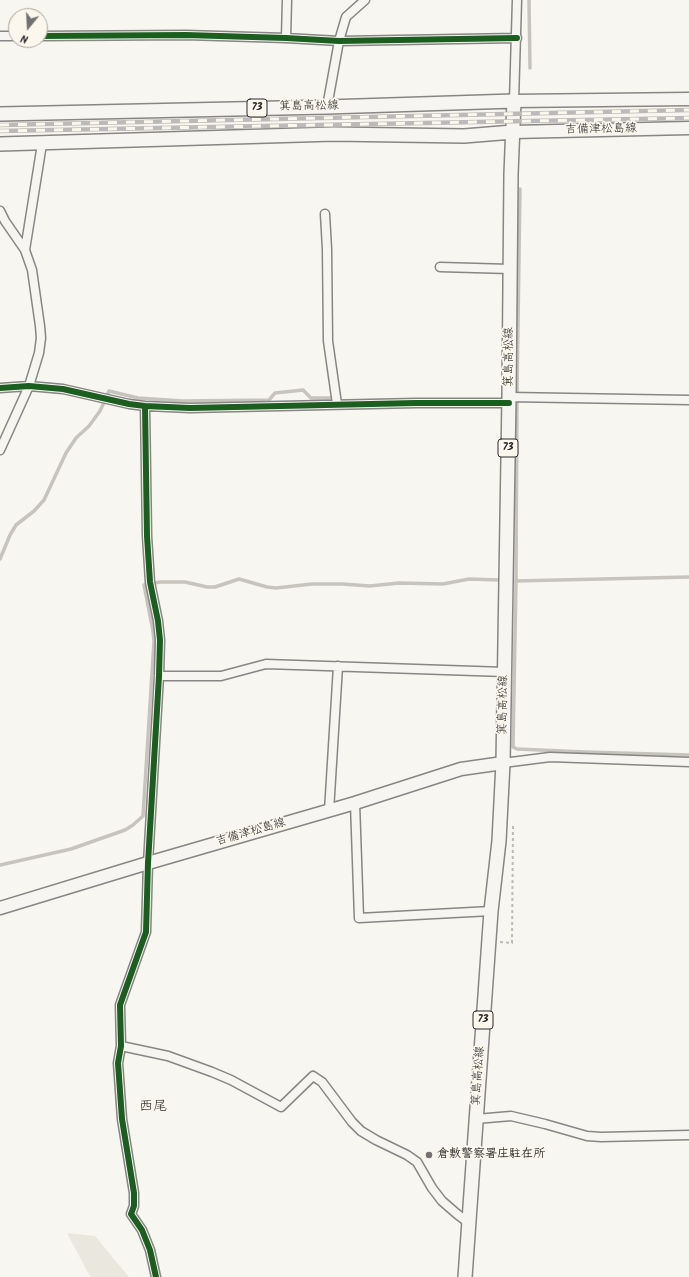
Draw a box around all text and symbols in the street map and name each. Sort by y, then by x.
north arrow [8,8,48,48]
text: N [19,29,31,48]
road number: 73 [247,99,267,117]
street label: 箕島高松線 [279,99,339,115]
street label: 吉備津松島線 [565,122,637,138]
street label: 箕島高松線 [503,327,517,387]
road number: 73 [498,439,518,457]
street label: 箕島高松線 [496,675,512,735]
street label: 吉備津松島線 [214,816,288,850]
road number: 73 [473,1011,493,1029]
street label: 箕島高松線 [470,1046,488,1106]
district label: 西尾 [139,1100,167,1116]
place label: 倉敷警察署庄駐在所 [437,1148,545,1162]
marker: 倉敷警察署庄駐在所 [424,1150,434,1160]

